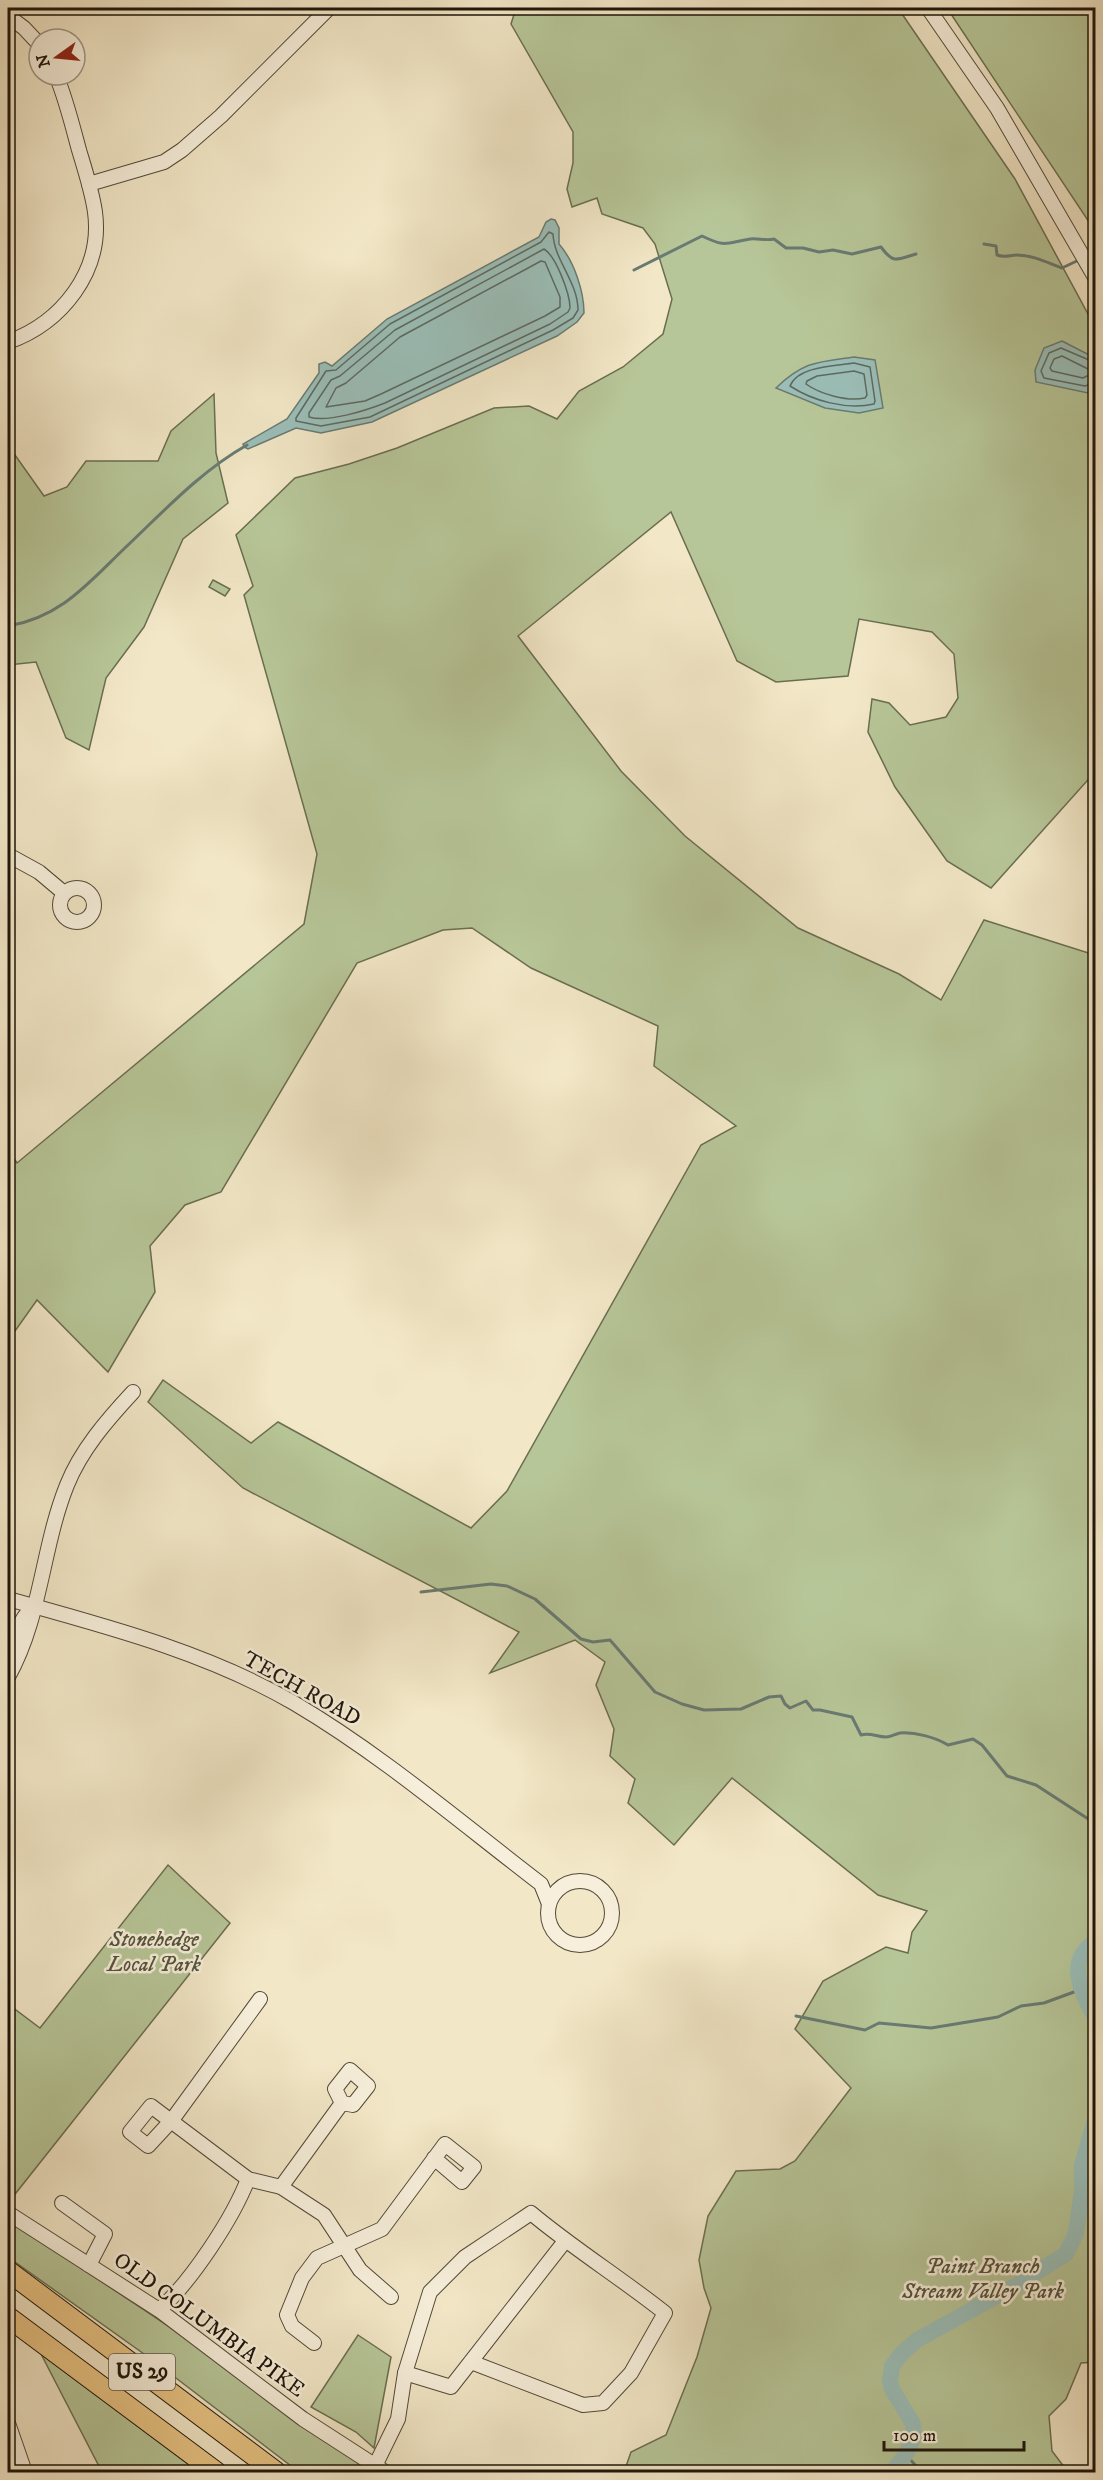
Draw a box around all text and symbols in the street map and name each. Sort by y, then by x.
north arrow [27,27,87,87]
text: N [32,52,55,70]
street label: TECH ROAD [238,1646,366,1732]
park label: Stonehedge Local Park [105,1926,202,1978]
street label: OLD COLUMBIA PIKE [108,2247,310,2403]
park label: Paint Branch Stream Valley Park [901,2253,1065,2305]
road number: US 29 [109,2354,175,2390]
scale bar [884,2414,1024,2452]
text: 100 m [893,2425,936,2447]

